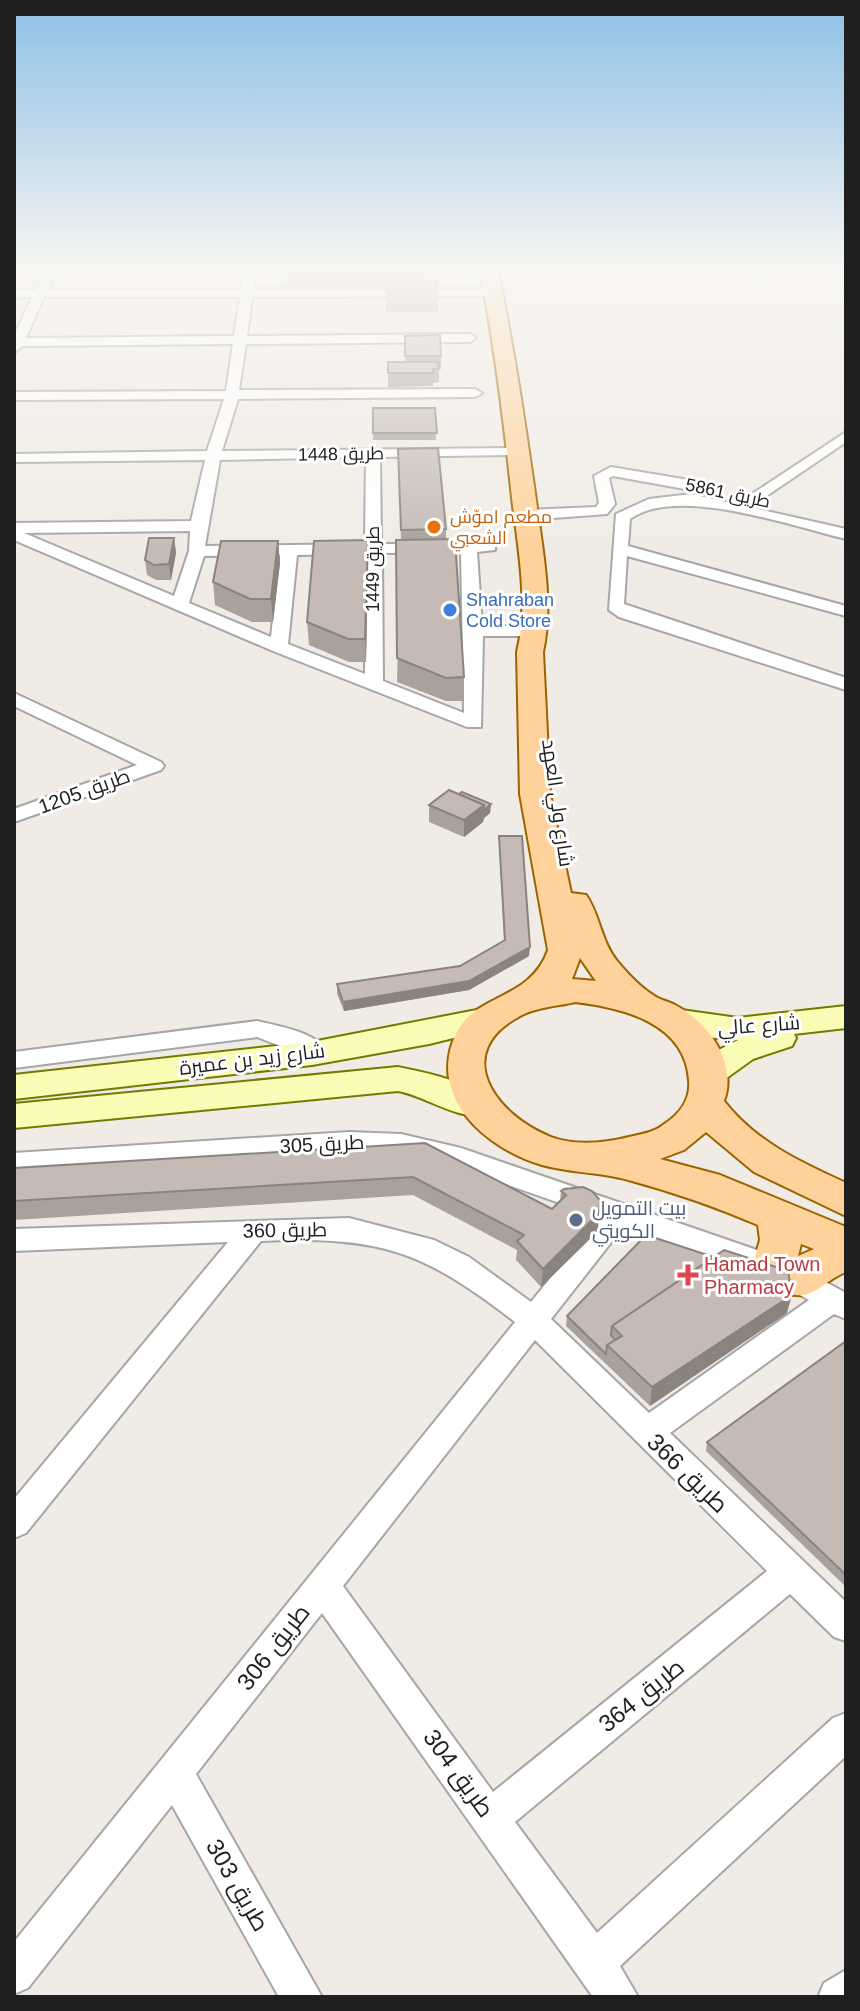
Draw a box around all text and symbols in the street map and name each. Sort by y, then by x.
street label: طريق 1448 [298,443,384,467]
street label: طريق 5861 [683,474,772,514]
place label: مطعم اموّش الشعبي [450,507,552,552]
marker: مطعم اموّش الشعبي [425,518,443,536]
street label: طريق 1449 [363,526,385,612]
place label: Shahraban Cold Store [466,590,554,631]
marker: Shahraban Cold Store [441,601,459,619]
street label: شارع ولي العهد [533,738,578,869]
street label: طريق 1205 [35,764,133,820]
street label: شارع عالي [717,1011,801,1044]
street label: شارع زيد بن عميرة [178,1039,326,1082]
street label: طريق 305 [279,1131,365,1159]
place label: بيت التمويل الكويتي [592,1197,686,1247]
marker: بيت التمويل الكويتي [567,1211,585,1229]
street label: طريق 360 [242,1218,328,1244]
place label: Hamad Town Pharmacy [704,1253,820,1298]
marker: Hamad Town Pharmacy [679,1266,697,1284]
street label: طريق 366 [641,1428,734,1519]
street label: طريق 306 [231,1599,316,1697]
street label: طريق 364 [593,1653,690,1739]
street label: طريق 304 [417,1724,500,1823]
street label: طريق 303 [199,1834,275,1937]

